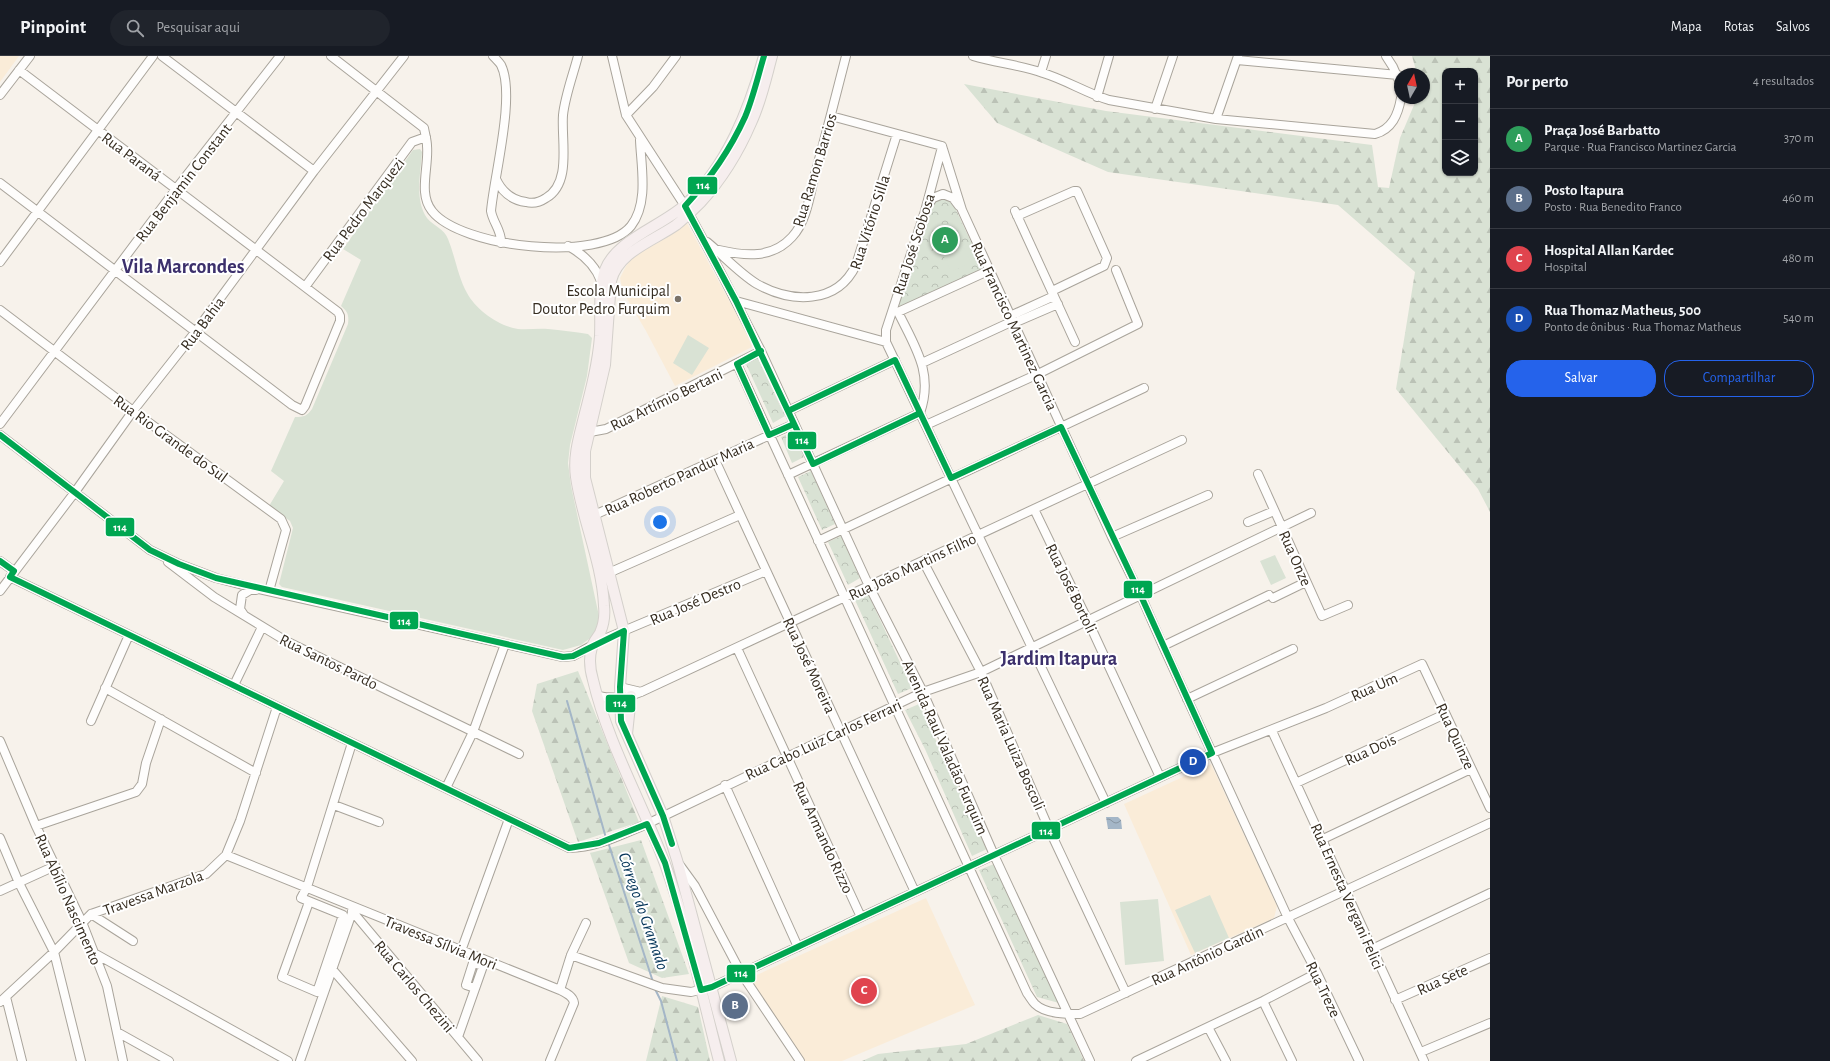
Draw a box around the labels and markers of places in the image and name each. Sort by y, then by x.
pin: A [932,225,958,255]
place label: Escola Municipal Doutor Pedro Furquim [532,283,670,317]
marker: Escola Municipal Doutor Pedro Furquim [673,294,683,304]
pin: D [1180,747,1206,777]
pin: C [851,976,877,1006]
pin: B [722,991,748,1021]

